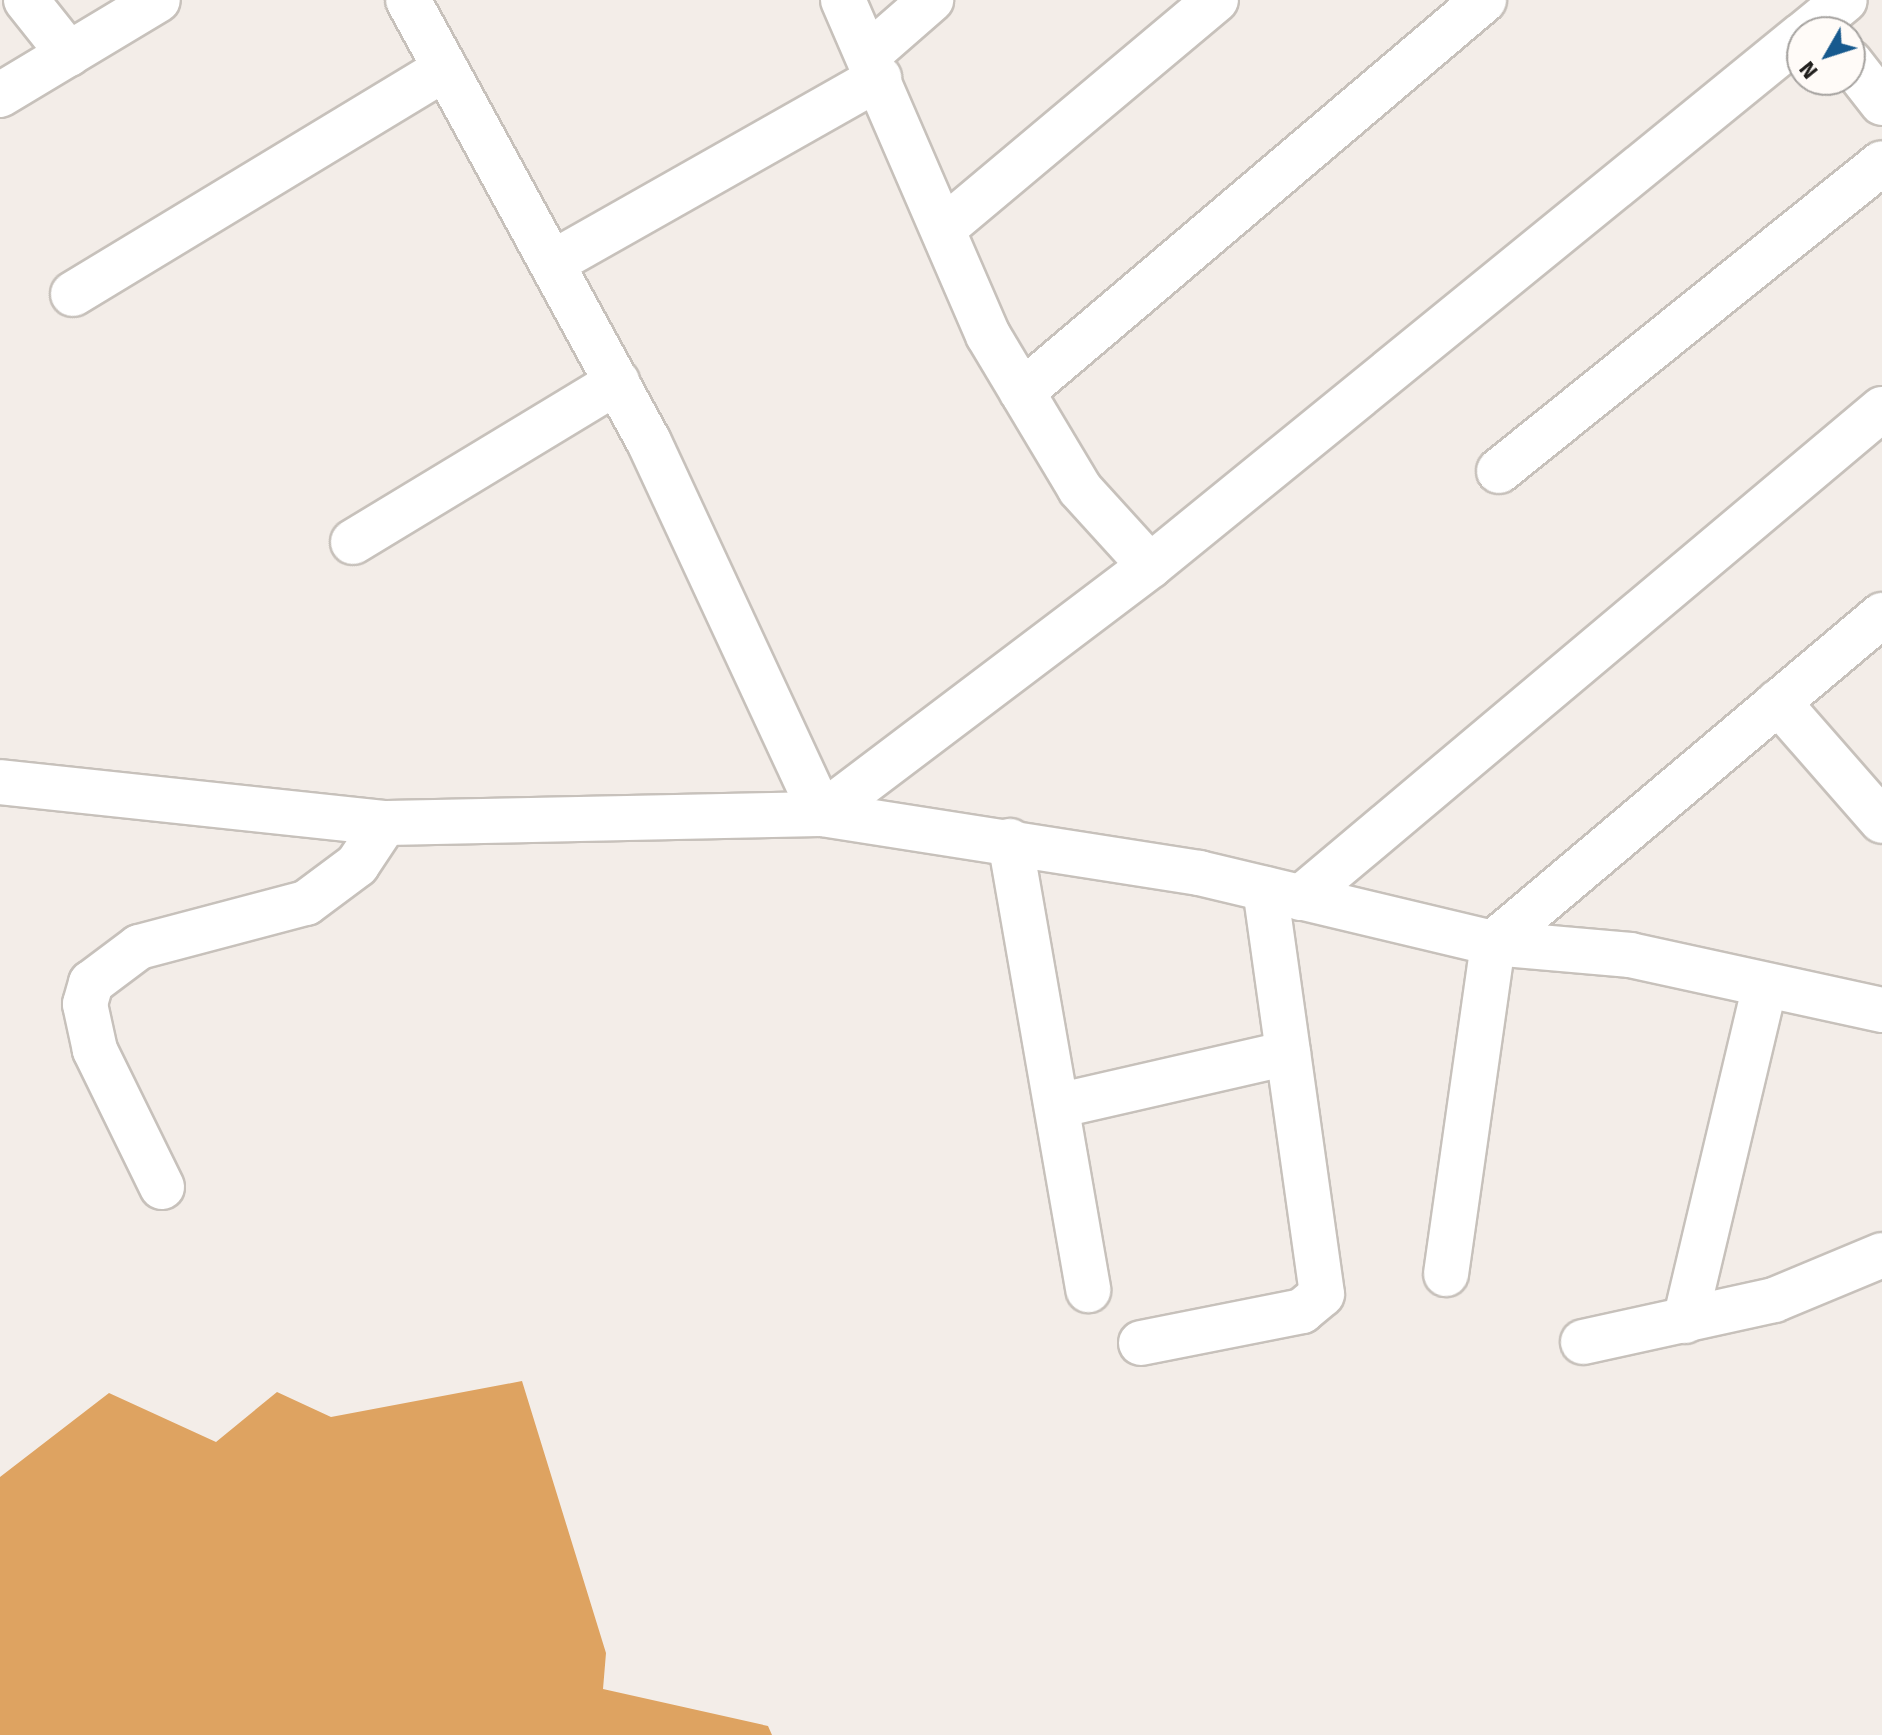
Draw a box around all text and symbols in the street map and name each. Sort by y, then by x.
north arrow [1786,16,1866,96]
text: N [1793,56,1824,84]

